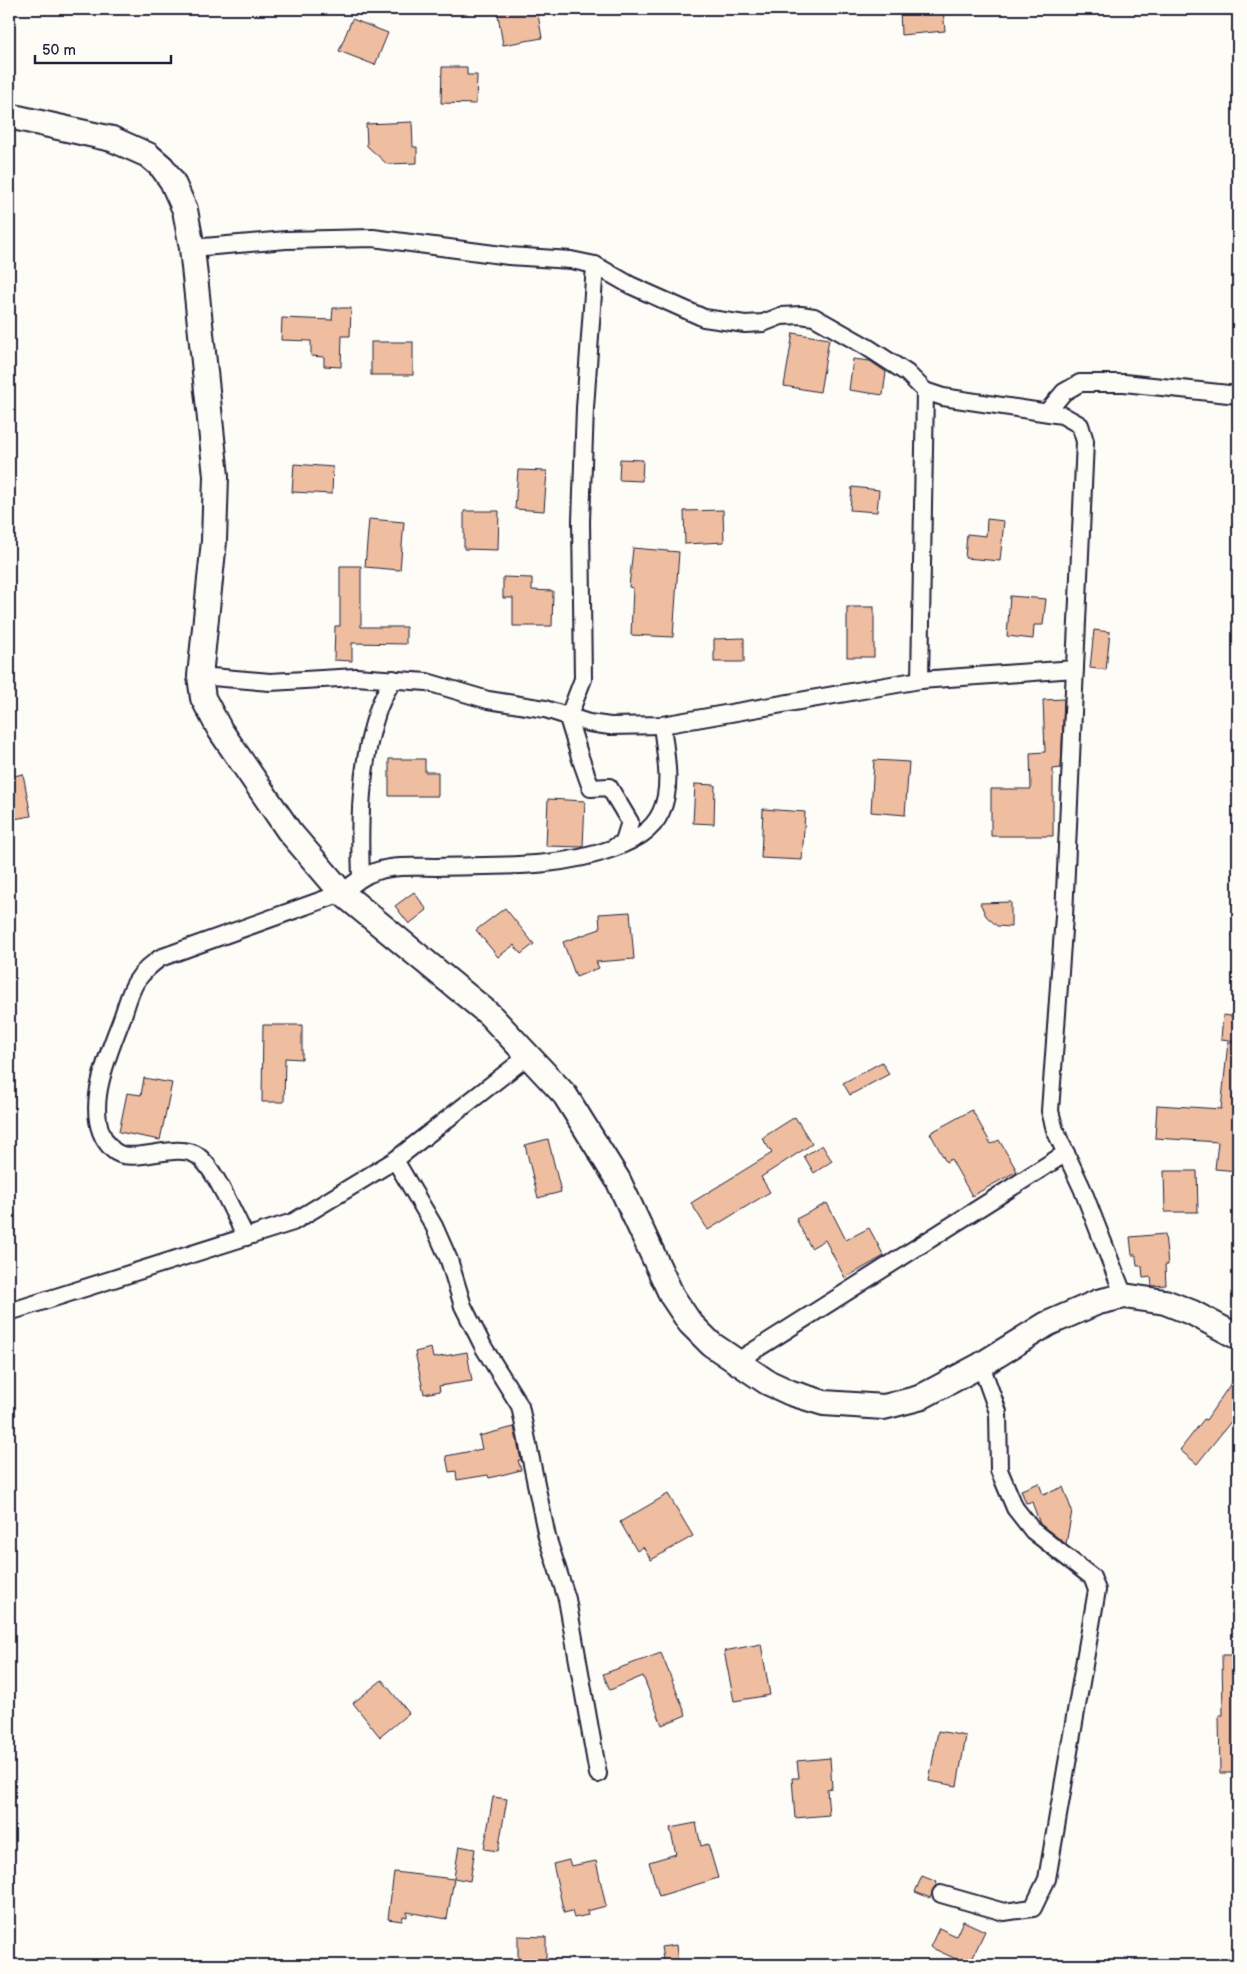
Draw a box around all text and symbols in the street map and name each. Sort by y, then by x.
scale bar [35,32,171,64]
text: 50 m [42,41,76,60]

